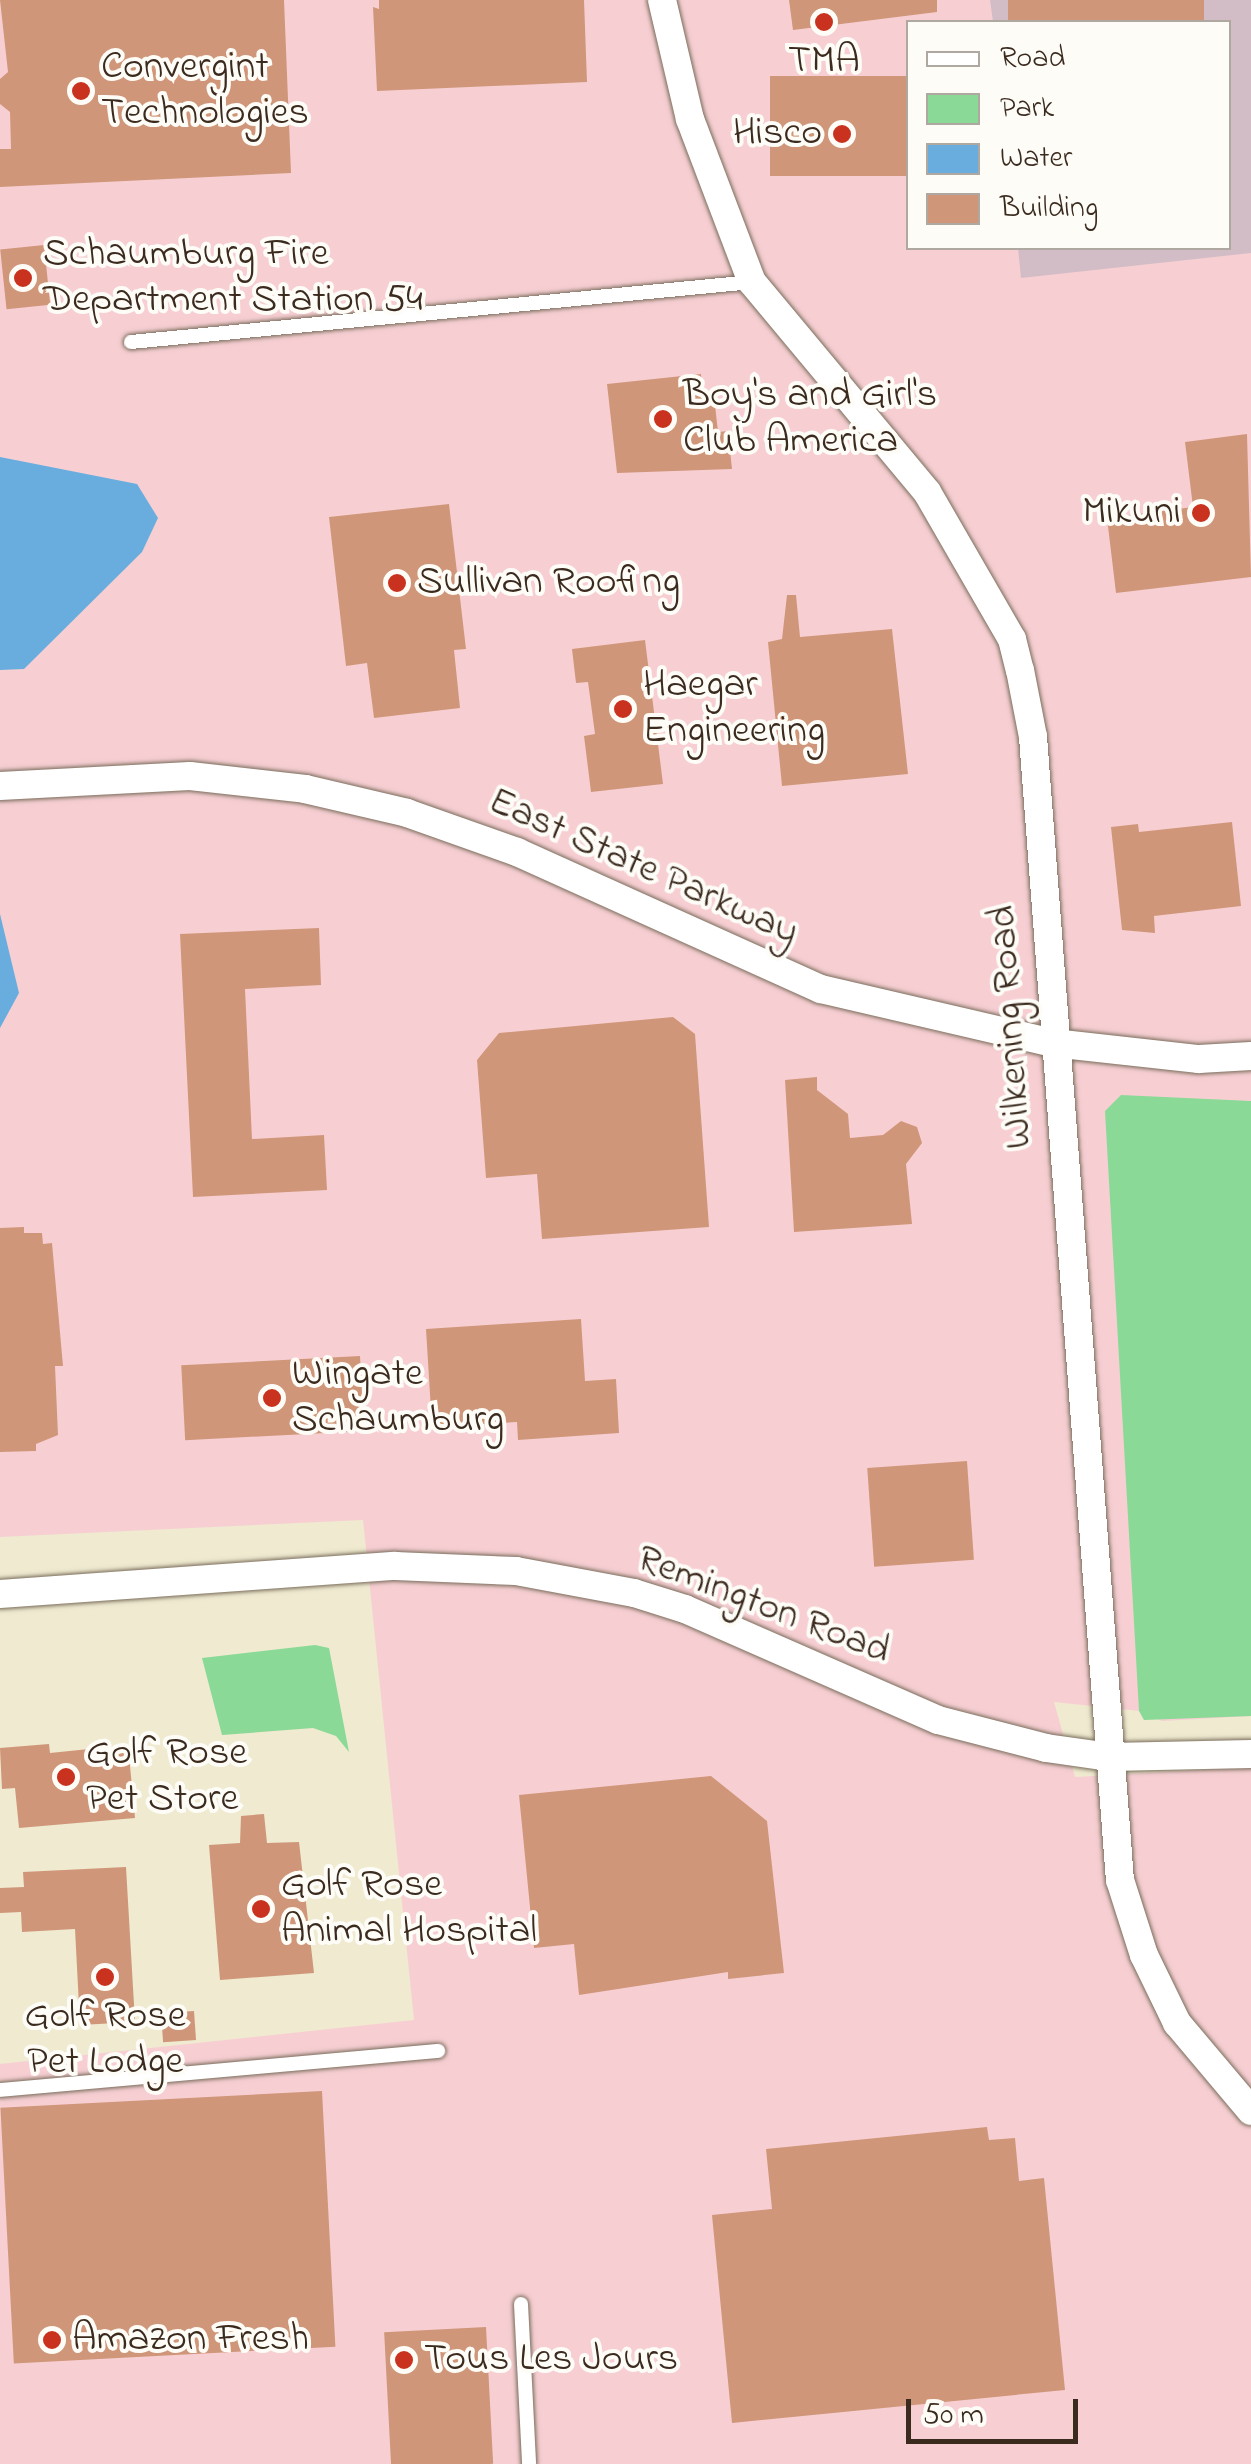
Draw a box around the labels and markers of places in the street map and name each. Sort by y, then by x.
marker: TMA [813,11,835,33]
place label: TMA [788,38,860,86]
place label: Convergint Technologies [101,44,309,138]
marker: Convergint Technologies [70,80,92,102]
place label: Hisco [733,110,822,158]
marker: Hisco [831,123,853,145]
place label: Schaumburg Fire Department Station 54 [43,231,423,325]
marker: Schaumburg Fire Department Station 54 [12,267,34,289]
place label: Boy's and Girl's Club America [683,372,937,466]
marker: Boy's and Girl's Club America [652,408,674,430]
place label: Mikuni [1082,489,1181,537]
marker: Mikuni [1190,502,1212,524]
place label: Sullivan Roofing [417,559,680,607]
marker: Sullivan Roofing [386,572,408,594]
place label: Haegar Engineering [643,662,825,756]
marker: Haegar Engineering [612,698,634,720]
place label: Wingate Schaumburg [292,1351,504,1445]
marker: Wingate Schaumburg [261,1387,283,1409]
place label: Golf Rose Pet Store [86,1730,247,1824]
marker: Golf Rose Pet Store [55,1766,77,1788]
place label: Golf Rose Animal Hospital [281,1862,537,1956]
marker: Golf Rose Animal Hospital [250,1898,272,1920]
marker: Golf Rose Pet Lodge [94,1966,116,1988]
place label: Golf Rose Pet Lodge [24,1993,186,2087]
place label: Amazon Fresh [72,2316,309,2364]
marker: Amazon Fresh [41,2329,63,2351]
place label: Tous Les Jours [424,2336,678,2384]
marker: Tous Les Jours [393,2349,415,2371]

